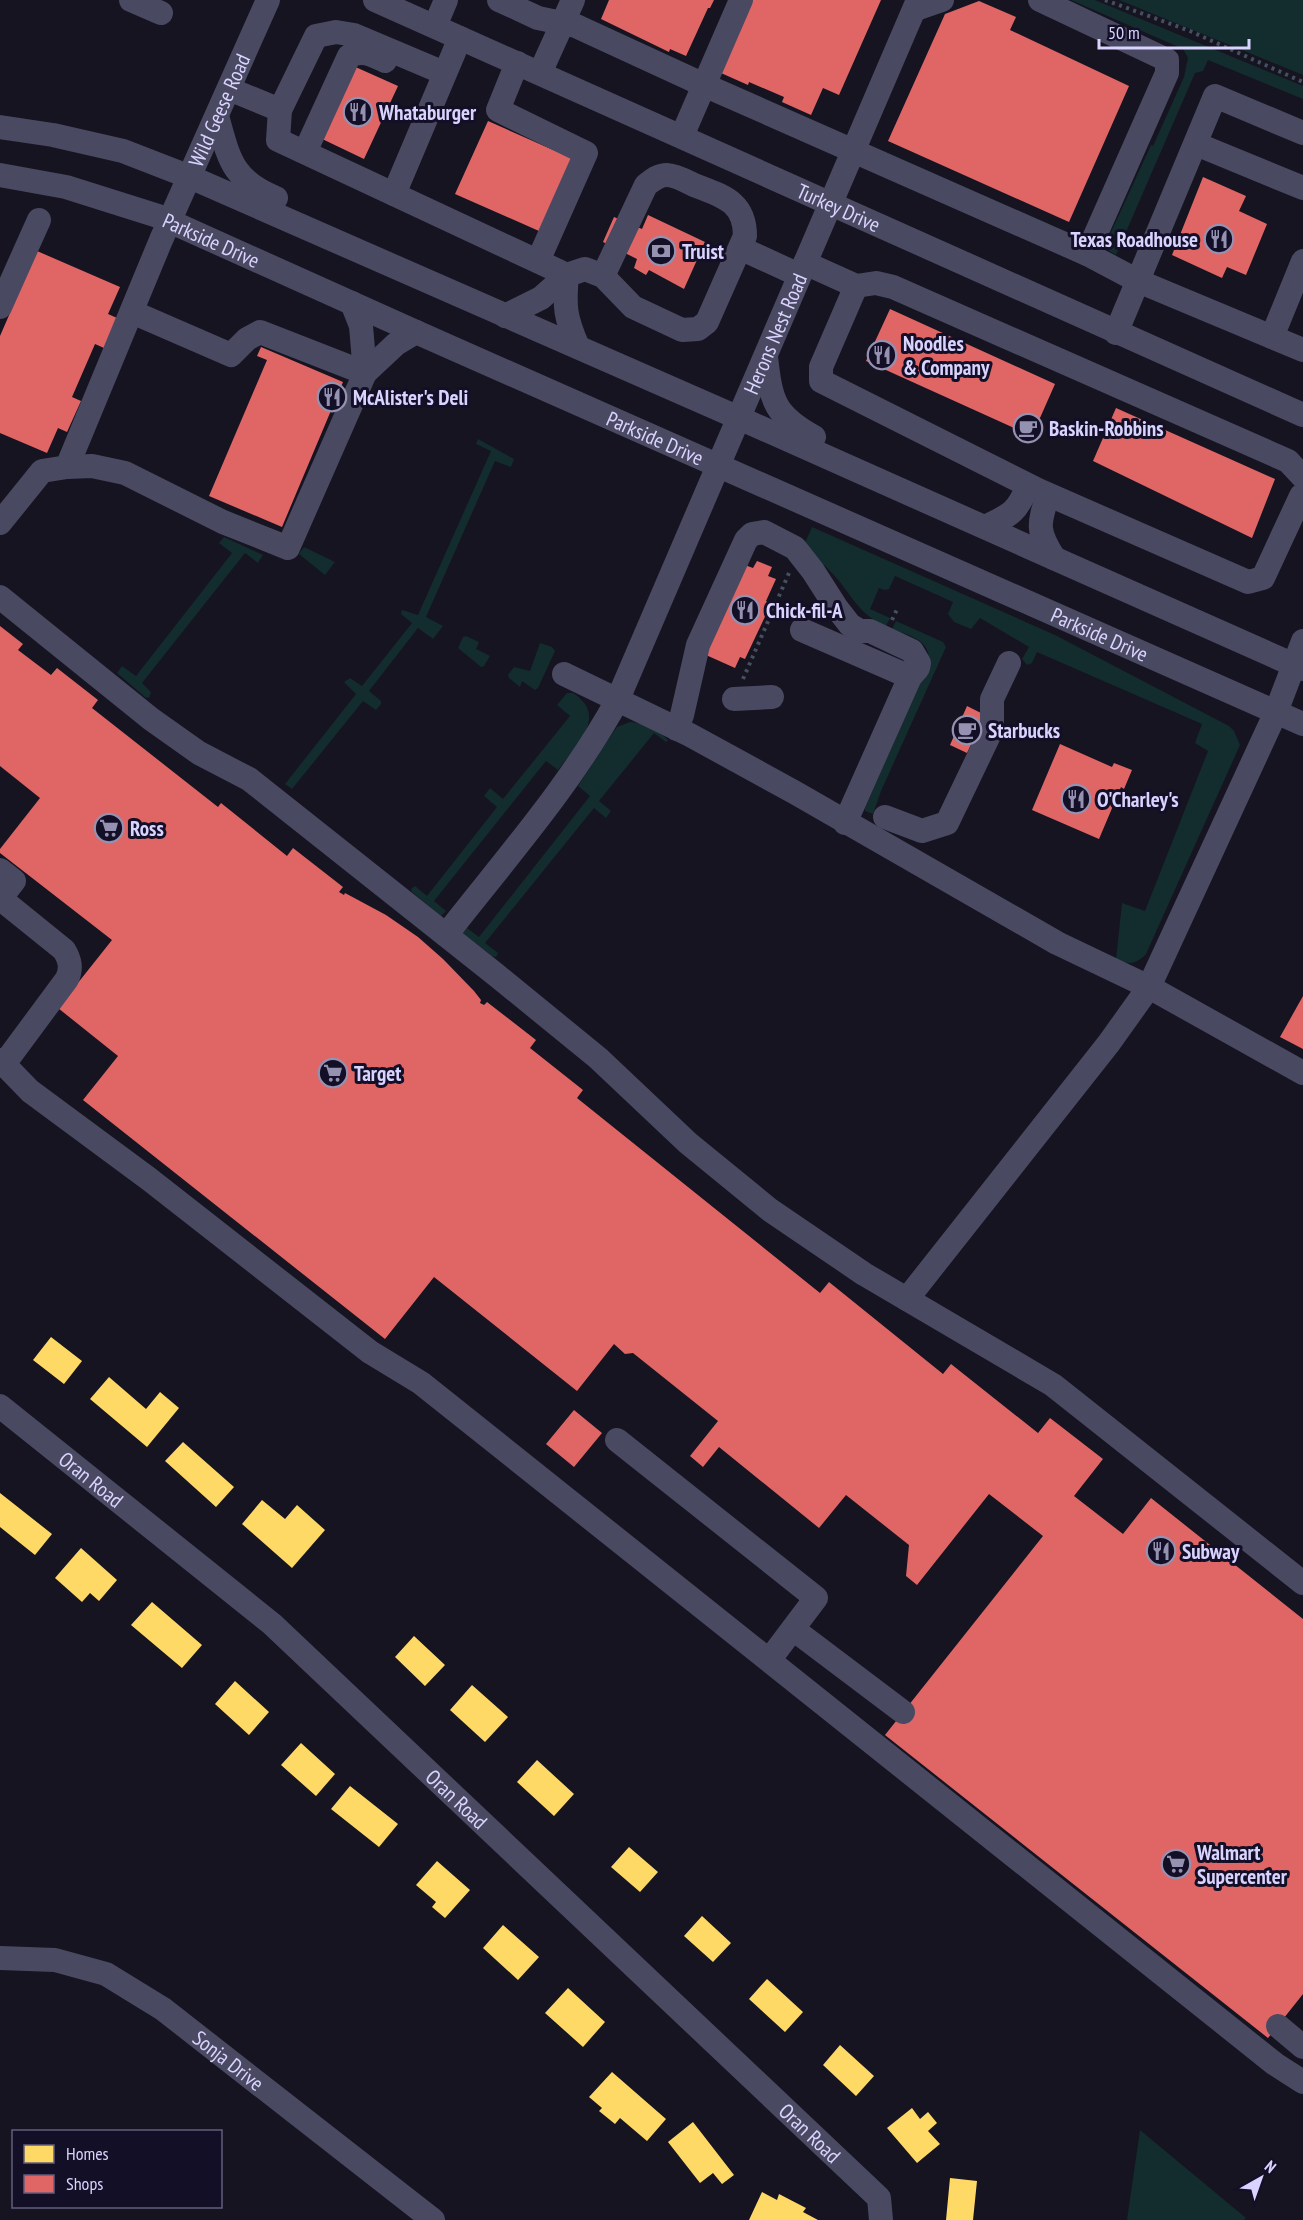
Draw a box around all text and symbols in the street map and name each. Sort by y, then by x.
scale bar [1099,12,1249,50]
text: 50 m [1108,21,1140,44]
street label: Wild Geese Road [182,50,256,171]
restaurant icon: Whataburger [342,96,374,128]
place label: Whataburger [378,99,477,126]
street label: Turkey Drive [793,177,885,238]
street label: Parkside Drive [159,206,264,273]
restaurant icon: Texas Roadhouse [1203,223,1235,255]
place label: Texas Roadhouse [1070,226,1198,253]
bank icon: Truist [645,235,677,267]
place label: Truist [682,238,724,265]
street label: Herons Nest Road [737,269,813,398]
place label: Noodles & Company [903,330,990,381]
restaurant icon: Noodles & Company [866,339,898,371]
restaurant icon: McAlister's Deli [316,381,348,413]
place label: McAlister's Deli [353,384,468,411]
street label: Parkside Drive [603,405,708,471]
cafe icon: Baskin-Robbins [1012,412,1044,444]
place label: Baskin-Robbins [1049,415,1164,442]
restaurant icon: Chick-fil-A [729,594,761,626]
place label: Chick-fil-A [766,597,843,624]
street label: Parkside Drive [1047,601,1152,667]
cafe icon: Starbucks [951,714,983,746]
place label: Starbucks [988,717,1060,744]
restaurant icon: O'Charley's [1060,783,1092,815]
place label: O'Charley's [1097,786,1179,813]
supermarket icon: Ross [93,812,125,844]
place label: Ross [130,815,164,842]
supermarket icon: Target [317,1057,349,1089]
place label: Target [354,1060,401,1087]
street label: Oran Road [54,1445,129,1513]
restaurant icon: Subway [1145,1535,1177,1567]
place label: Subway [1182,1538,1240,1565]
street label: Oran Road [420,1763,493,1834]
place label: Walmart Supercenter [1196,1839,1288,1890]
supermarket icon: Walmart Supercenter [1160,1848,1192,1880]
street label: Sonja Drive [188,2024,270,2096]
street label: Oran Road [773,2097,847,2168]
legend [12,2130,222,2208]
text: Homes [66,2142,109,2165]
north arrow [1231,2148,1291,2208]
text: N [1261,2156,1280,2177]
text: Shops [66,2172,103,2195]

